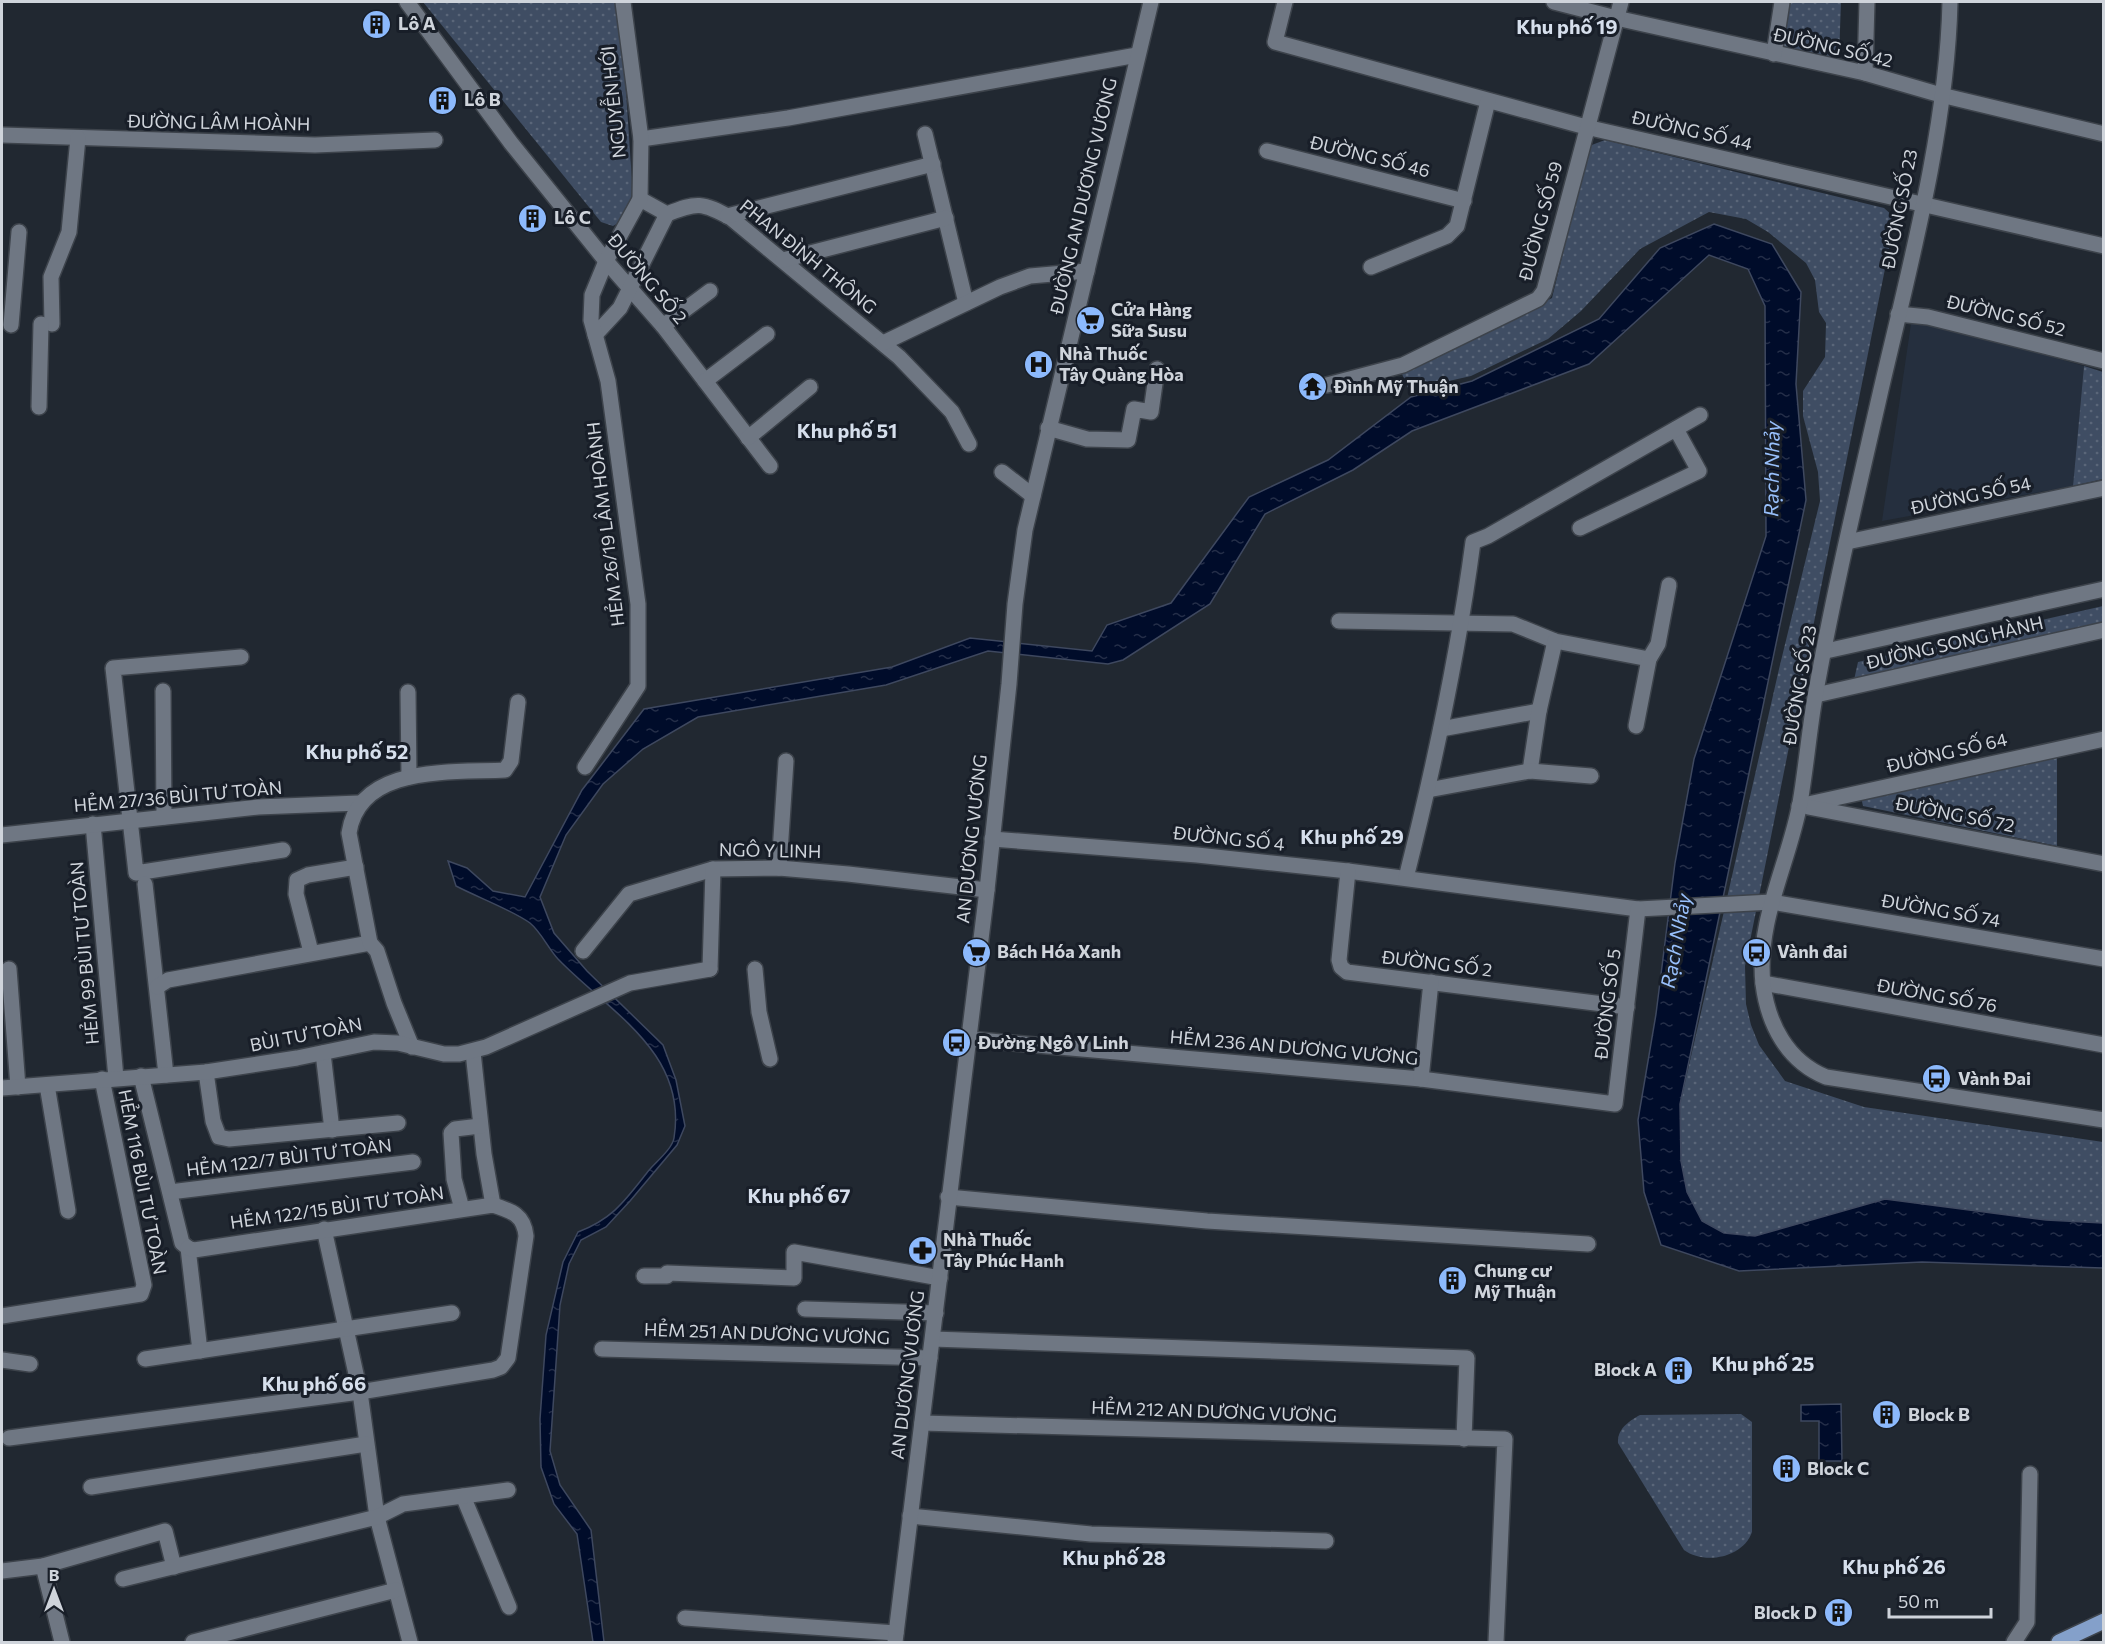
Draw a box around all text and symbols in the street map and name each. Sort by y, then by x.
building icon: Lô A [361,8,393,40]
place label: Lô A [398,12,436,34]
district label: Khu phố 19 [1516,14,1618,38]
street label: ĐƯỜNG SỐ 42 [1771,20,1895,71]
street label: NGUYỄN HỚI [594,45,630,160]
street label: ĐƯỜNG AN DƯƠNG VƯƠNG [1045,75,1121,317]
building icon: Lô B [427,84,459,116]
place label: Lô B [464,88,501,110]
street label: ĐƯỜNG SỐ 44 [1629,103,1755,155]
street label: ĐƯỜNG LÂM HOÀNH [126,109,311,135]
street label: ĐƯỜNG SỐ 46 [1307,128,1433,182]
street label: ĐƯỜNG SỐ 23 [1874,147,1921,271]
street label: ĐƯỜNG SỐ 59 [1511,158,1566,284]
street label: PHAN ĐÌNH THÔNG [736,194,881,318]
building icon: Lô C [517,202,549,234]
place label: Lô C [554,206,591,228]
street label: ĐƯỜNG SỐ 2 [603,227,693,328]
street label: ĐƯỜNG SỐ 52 [1944,287,2068,340]
place label: Cửa Hàng Sữa Susu [1111,298,1192,341]
supermarket icon: Cửa Hàng Sữa Susu [1074,304,1106,336]
place label: Nhà Thuốc Tây Quàng Hòa [1059,342,1184,385]
hospital icon: Nhà Thuốc Tây Quàng Hòa [1022,348,1054,380]
temple icon: Đình Mỹ Thuận [1297,371,1329,403]
place label: Đình Mỹ Thuận [1333,375,1459,397]
district label: Khu phố 51 [797,418,897,442]
water label: Rạch Nhảy [1758,420,1784,517]
street label: HẺM 26/19 LÂM HOÀNH [582,421,628,628]
street label: ĐƯỜNG SỐ 54 [1907,470,2033,519]
street label: ĐƯỜNG SONG HÀNH [1863,611,2045,673]
street label: ĐƯỜNG SỐ 23 [1776,623,1820,747]
street label: ĐƯỜNG SỐ 64 [1883,726,2009,777]
district label: Khu phố 52 [306,739,409,763]
street label: AN DƯƠNG VƯƠNG [951,753,991,924]
street label: HẺM 27/36 BÙI TƯ TOÀN [73,776,283,816]
street label: ĐƯỜNG SỐ 72 [1893,790,2017,836]
street label: ĐƯỜNG SỐ 4 [1171,819,1286,855]
district label: Khu phố 29 [1300,824,1404,848]
street label: NGÔ Y LINH [719,838,821,862]
street label: HẺM 99 BÙI TƯ TOÀN [65,861,103,1046]
street label: ĐƯỜNG SỐ 74 [1879,887,2003,931]
water label: Rạch Nhảy [1655,891,1695,990]
supermarket icon: Bách Hóa Xanh [960,936,992,968]
bus stop icon: Vành đai [1740,936,1772,968]
place label: Bách Hóa Xanh [997,940,1121,962]
place label: Vành đai [1777,940,1847,962]
street label: ĐƯỜNG SỐ 2 [1380,943,1494,981]
street label: ĐƯỜNG SỐ 5 [1587,947,1625,1062]
street label: ĐƯỜNG SỐ 76 [1874,971,1999,1016]
street label: BÙI TƯ TOÀN [248,1012,364,1056]
street label: HẺM 236 AN DƯƠNG VƯƠNG [1169,1025,1419,1069]
bus stop icon: Đường Ngô Y Linh [941,1027,973,1059]
place label: Đường Ngô Y Linh [977,1031,1129,1053]
bus stop icon: Vành Đai [1921,1063,1953,1095]
place label: Vành Đai [1958,1067,2031,1089]
street label: HẺM 116 BÙI TƯ TOÀN [114,1087,172,1276]
street label: HẺM 122/7 BÙI TƯ TOÀN [185,1133,393,1181]
street label: HẺM 122/15 BÙI TƯ TOÀN [228,1181,445,1233]
district label: Khu phố 67 [747,1183,851,1207]
place label: Nhà Thuốc Tây Phúc Hanh [943,1228,1064,1271]
pharmacy icon: Nhà Thuốc Tây Phúc Hanh [906,1234,938,1266]
place label: Chung cư Mỹ Thuận [1474,1259,1556,1302]
building icon: Chung cư Mỹ Thuận [1437,1265,1469,1297]
street label: AN DƯƠNG VƯƠNG [886,1289,928,1460]
street label: HẺM 251 AN DƯƠNG VƯƠNG [644,1318,890,1348]
district label: Khu phố 25 [1712,1351,1815,1375]
building icon: Block A [1662,1354,1694,1386]
place label: Block A [1594,1358,1657,1380]
district label: Khu phố 66 [262,1371,366,1395]
street label: HẺM 212 AN DƯƠNG VƯƠNG [1091,1396,1337,1426]
building icon: Block B [1871,1399,1903,1431]
place label: Block B [1908,1403,1970,1425]
building icon: Block C [1770,1453,1802,1485]
place label: Block C [1807,1457,1869,1479]
district label: Khu phố 28 [1062,1545,1166,1569]
district label: Khu phố 26 [1842,1554,1946,1578]
north arrow [24,1560,84,1620]
text: B [49,1565,60,1584]
scale bar [1889,1581,1991,1619]
text: 50 m [1898,1590,1939,1612]
building icon: Block D [1822,1597,1854,1629]
place label: Block D [1754,1601,1817,1623]

